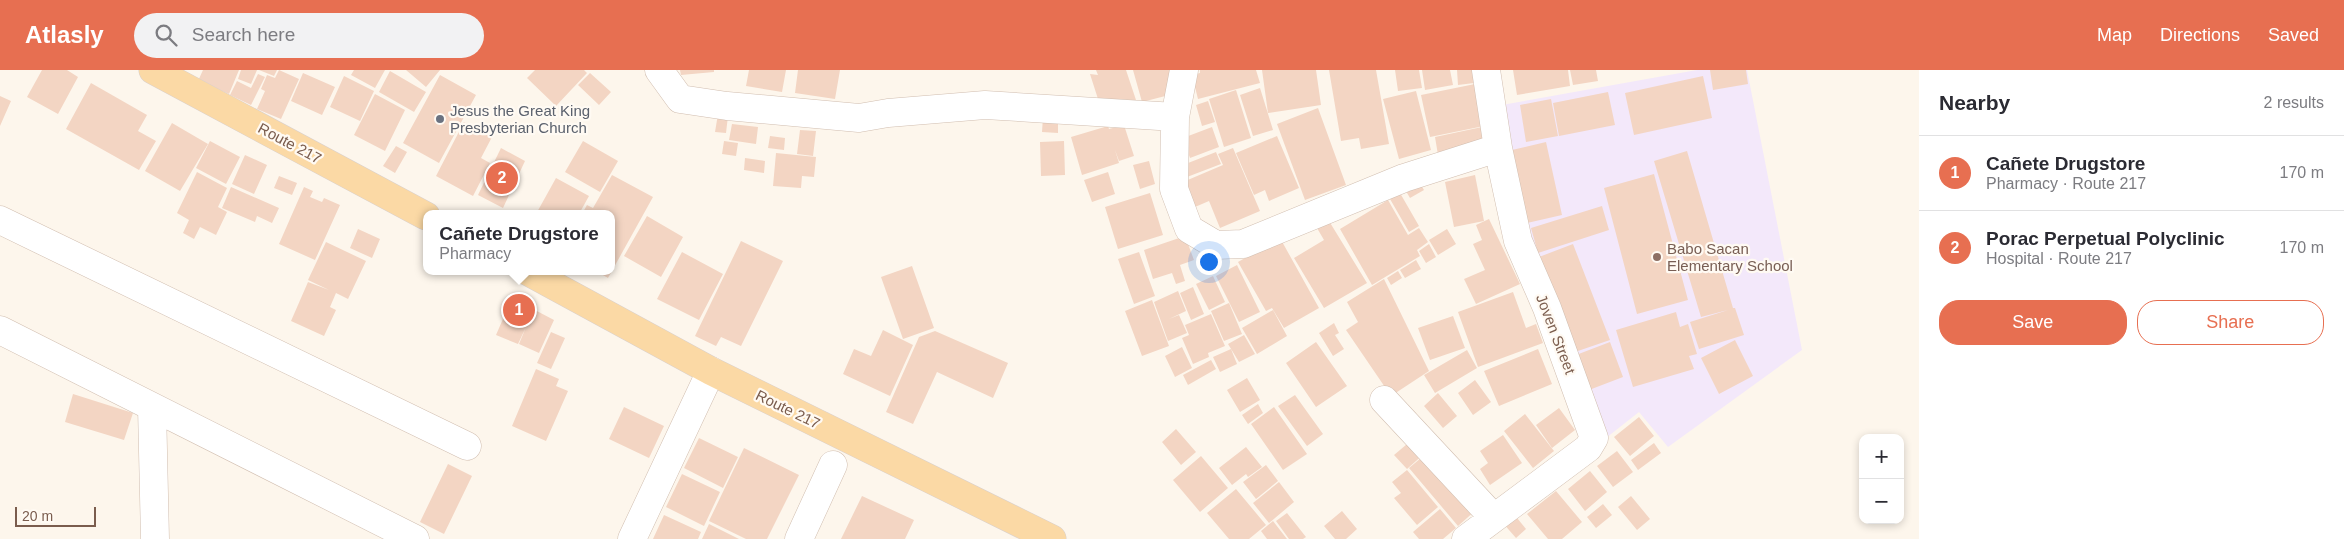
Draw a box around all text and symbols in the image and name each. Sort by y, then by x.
search box [134,13,484,58]
text: Atlasly [25,21,104,48]
icon: search [152,21,180,49]
text: Search here [192,24,295,45]
text: Map [2097,25,2132,45]
text: Directions [2160,25,2240,45]
text: Saved [2268,25,2319,45]
text: Nearby [1939,91,2010,114]
text: 2 results [2264,94,2324,111]
place label: Jesus the Great King Presbyterian Church [450,102,590,136]
marker: Jesus the Great King Presbyterian Church [434,113,446,125]
street label: Route 217 [255,119,325,167]
text: Cañete Drugstore [1986,153,2145,174]
pin: 2 [486,159,518,197]
text: 1 [1951,164,1959,181]
text: 170 m [2280,164,2324,181]
text: Pharmacy · Route 217 [1986,175,2146,192]
popup [423,210,615,275]
text: Cañete Drugstore [439,223,599,244]
text: Porac Perpetual Polyclinic [1986,228,2225,249]
text: 2 [1951,239,1959,256]
text: 170 m [2280,239,2324,256]
place label: Babo Sacan Elementary School [1667,240,1793,274]
text: Pharmacy [439,245,511,262]
your location [1196,249,1222,275]
text: Hospital · Route 217 [1986,250,2132,267]
marker: Babo Sacan Elementary School [1651,251,1663,263]
pin: 1 [503,291,535,329]
street label: Joven Street [1533,292,1579,377]
button: Save [1939,300,2127,345]
button: Share [2137,300,2324,345]
street label: Route 217 [753,386,823,432]
map controls [1859,434,1904,524]
button: + [1859,434,1904,479]
button: − [1859,479,1904,524]
scale bar [15,504,96,527]
text: 20 m [22,508,53,524]

